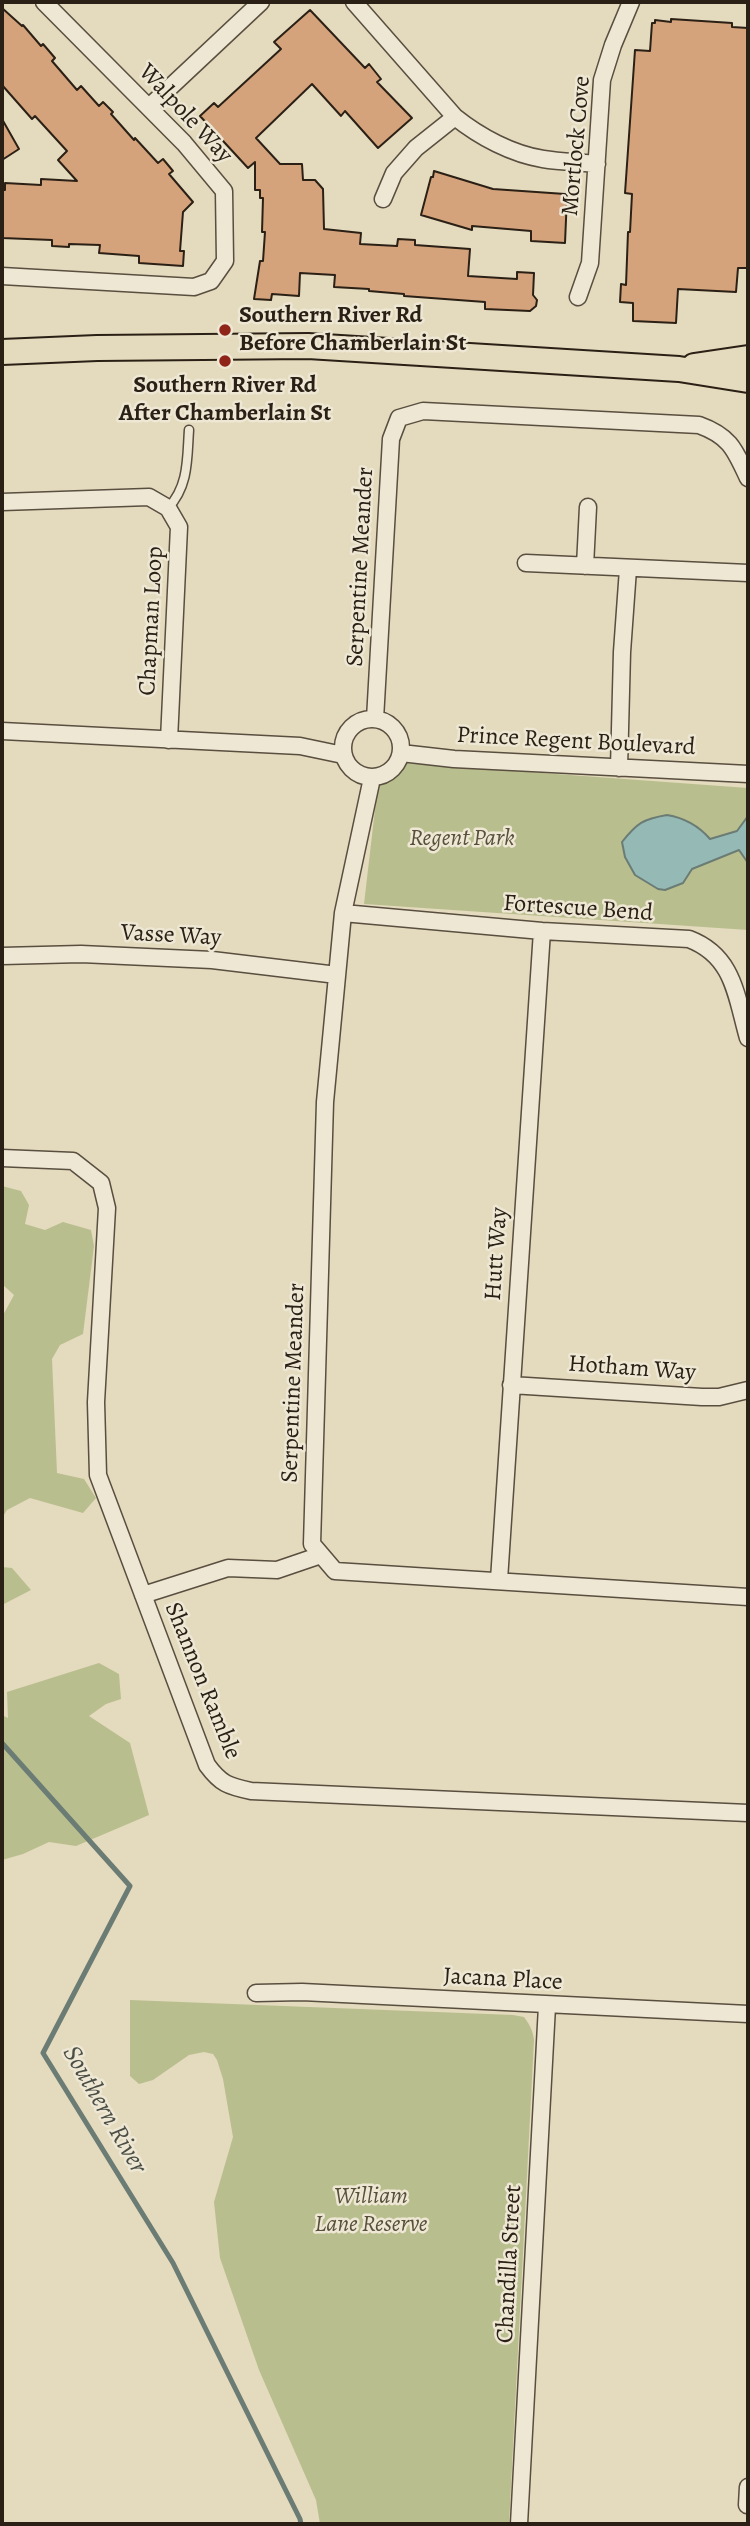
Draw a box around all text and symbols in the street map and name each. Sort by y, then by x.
street label: Walpole Way [132,58,238,170]
street label: Mortlock Cove [557,75,597,217]
place label: Southern River Rd Before Chamberlain St [239,302,466,358]
marker: Southern River Rd Before Chamberlain St [217,322,233,338]
marker: Southern River Rd After Chamberlain St [217,353,233,369]
place label: Southern River Rd After Chamberlain St [119,372,331,428]
street label: Serpentine Meander [341,466,381,668]
street label: Chapman Loop [134,546,170,696]
street label: Prince Regent Boulevard [456,721,696,763]
park label: Regent Park [409,825,515,853]
street label: Fortescue Bend [502,889,654,929]
street label: Vasse Way [120,919,222,953]
street label: Hutt Way [479,1206,515,1302]
street label: Serpentine Meander [276,1283,312,1483]
street label: Hotham Way [567,1350,697,1388]
street label: Shannon Ramble [157,1598,247,1764]
street label: Jacana Place [443,1962,563,1998]
water label: Southern River [55,2041,153,2179]
park label: William Lane Reserve [315,2183,427,2239]
street label: Chandilla Street [491,2184,529,2344]

